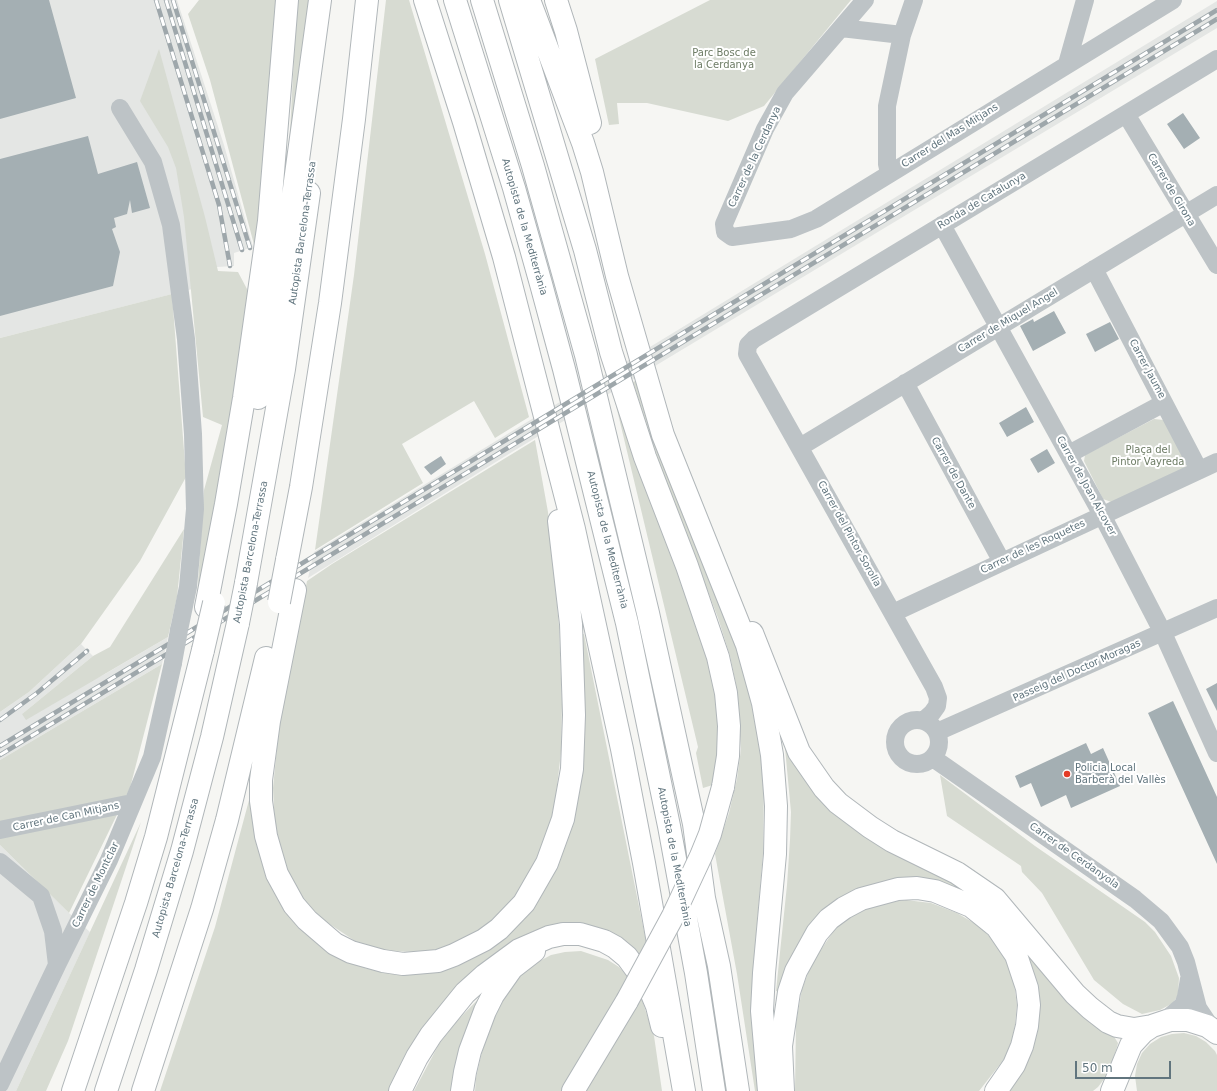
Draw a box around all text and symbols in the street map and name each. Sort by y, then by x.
park label: Parc Bosc de la Cerdanya [692,47,756,70]
street label: Carrer del Mas Mitjans [899,101,1001,171]
street label: Carrer de la Cerdanya [726,105,784,209]
street label: Carrer de Girona [1144,151,1198,229]
street label: Autopista de la Mediterrània [499,157,549,297]
street label: Autopista Barcelona-Terrassa [287,161,319,305]
street label: Ronda de Catalunya [936,170,1028,232]
street label: Carrer de Miquel Angel [956,286,1060,356]
street label: Carrer Jaume [1126,337,1168,401]
street label: Carrer de Joan Alcover [1054,434,1118,538]
street label: Carrer de Dante [928,435,978,511]
park label: Plaça del Pintor Vayreda [1112,444,1184,468]
street label: Autopista de la Mediterrània [584,470,630,610]
street label: Carrer del Pintor Sorolla [815,479,883,589]
street label: Autopista Barcelona-Terrassa [231,480,271,624]
street label: Carrer de les Roquetes [979,517,1087,577]
street label: Passeig del Doctor Moragas [1011,637,1143,705]
place label: Policia Local Barberà del Vallès [1075,762,1166,786]
marker: Policia Local Barberà del Vallès [1062,769,1072,779]
street label: Autopista de la Mediterrània [655,786,693,928]
street label: Autopista Barcelona-Terrassa [150,797,202,939]
street label: Carrer de Can Mitjans [12,800,120,834]
street label: Carrer de Cerdanyola [1027,820,1121,892]
street label: Carrer de Montclar [70,840,122,930]
scale bar [1077,1053,1173,1079]
text: 50 m [1082,1061,1113,1075]

